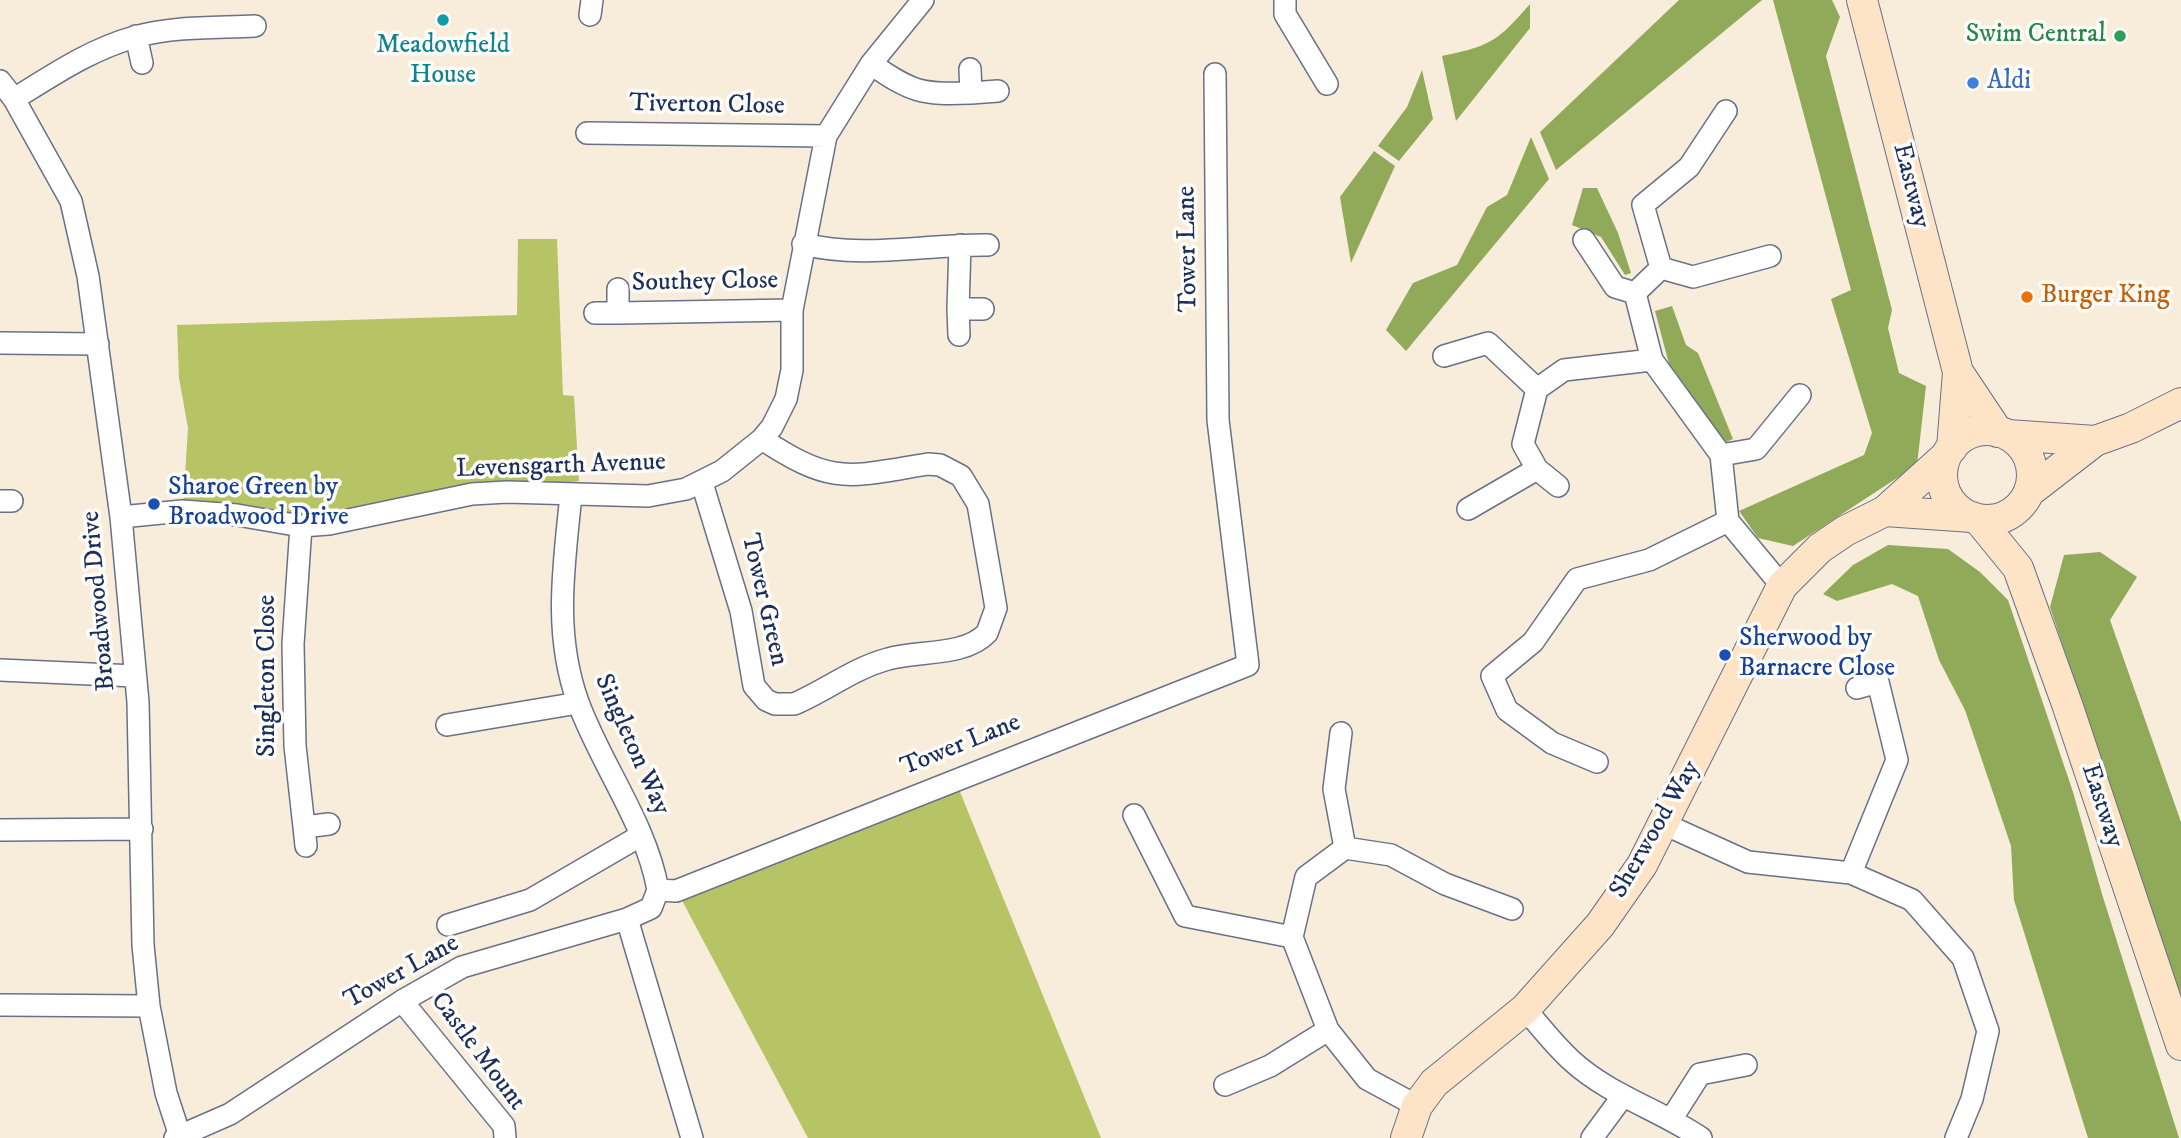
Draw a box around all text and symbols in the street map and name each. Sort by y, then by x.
marker: Meadowfield House [435,12,451,28]
place label: Swim Central [1966,20,2106,52]
marker: Swim Central [2112,28,2128,44]
place label: Meadowfield House [376,31,510,92]
place label: Aldi [1987,67,2031,99]
marker: Aldi [1965,75,1981,91]
street label: Tiverton Close [629,89,785,123]
street label: Eastway [1884,140,1936,232]
street label: Tower Lane [1172,186,1206,312]
street label: Southey Close [631,266,779,300]
place label: Burger King [2041,281,2170,313]
marker: Burger King [2019,289,2035,305]
street label: Levensgarth Avenue [456,448,666,486]
place label: Sharoe Green by Broadwood Drive [168,473,349,534]
marker: Sharoe Green by Broadwood Drive [146,496,162,512]
street label: Broadwood Drive [77,510,123,692]
street label: Tower Green [733,531,793,669]
street label: Singleton Close [253,595,285,757]
place label: Sherwood by Barnacre Close [1739,624,1895,686]
marker: Sherwood by Barnacre Close [1717,647,1733,663]
street label: Singleton Way [586,670,676,820]
street label: Tower Lane [897,708,1025,784]
street label: Sherwood Way [1604,756,1708,904]
street label: Eastway [2073,760,2129,852]
street label: Tower Lane [339,929,465,1017]
street label: Castle Mount [422,987,532,1117]

